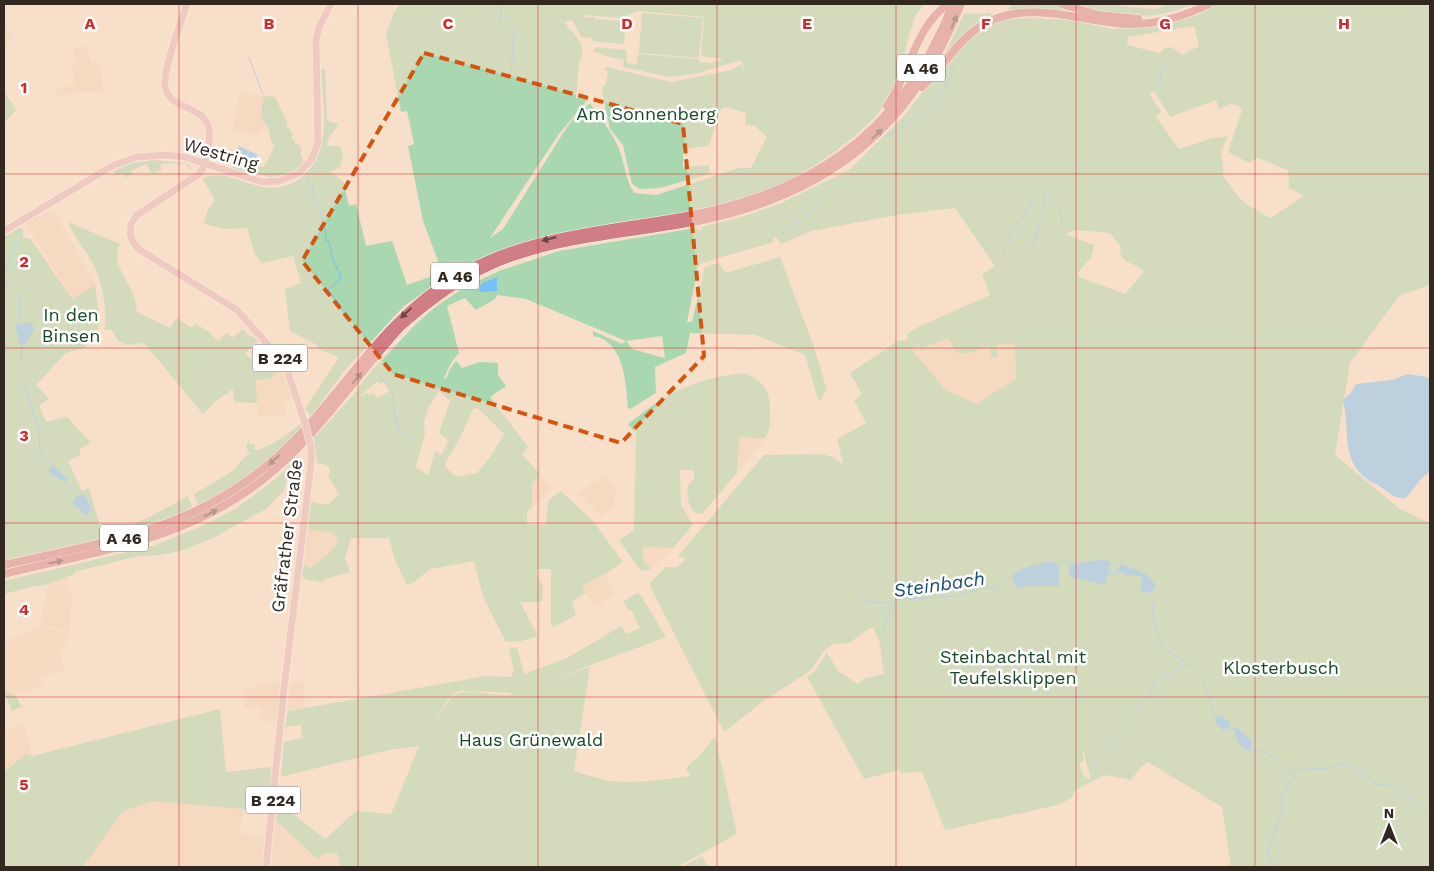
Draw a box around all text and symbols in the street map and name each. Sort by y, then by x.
text: A [85,14,96,33]
text: B [264,14,275,33]
text: C [443,14,454,33]
text: D [621,14,633,33]
text: E [802,14,812,33]
text: F [981,14,991,33]
text: G [1159,14,1171,33]
text: H [1338,14,1350,33]
one-way arrow [950,15,958,29]
road number: A 46 [897,54,945,82]
text: 1 [21,78,27,97]
park label: Am Sonnenberg [576,103,716,124]
one-way arrow [871,128,884,139]
street label: Westring [181,133,261,174]
one-way arrow [541,236,556,244]
text: 2 [19,252,29,271]
road number: A 46 [431,262,479,290]
park label: In den Binsen [42,304,100,346]
one-way arrow [400,307,412,319]
road number: B 224 [252,344,308,372]
one-way arrow [352,372,363,385]
text: 3 [19,426,29,445]
one-way arrow [269,454,281,466]
street label: Gräfrather Straße [267,458,306,614]
one-way arrow [203,509,218,517]
road number: A 46 [100,524,148,552]
one-way arrow [49,558,64,566]
water label: Steinbach [892,567,986,602]
text: 4 [19,600,29,619]
park label: Steinbachtal mit Teufelsklippen [940,646,1087,688]
park label: Klosterbusch [1223,657,1339,678]
park label: Haus Grünewald [459,729,603,750]
text: 5 [19,775,29,794]
road number: B 224 [246,786,300,814]
north arrow [1364,801,1414,851]
text: N [1384,805,1394,821]

